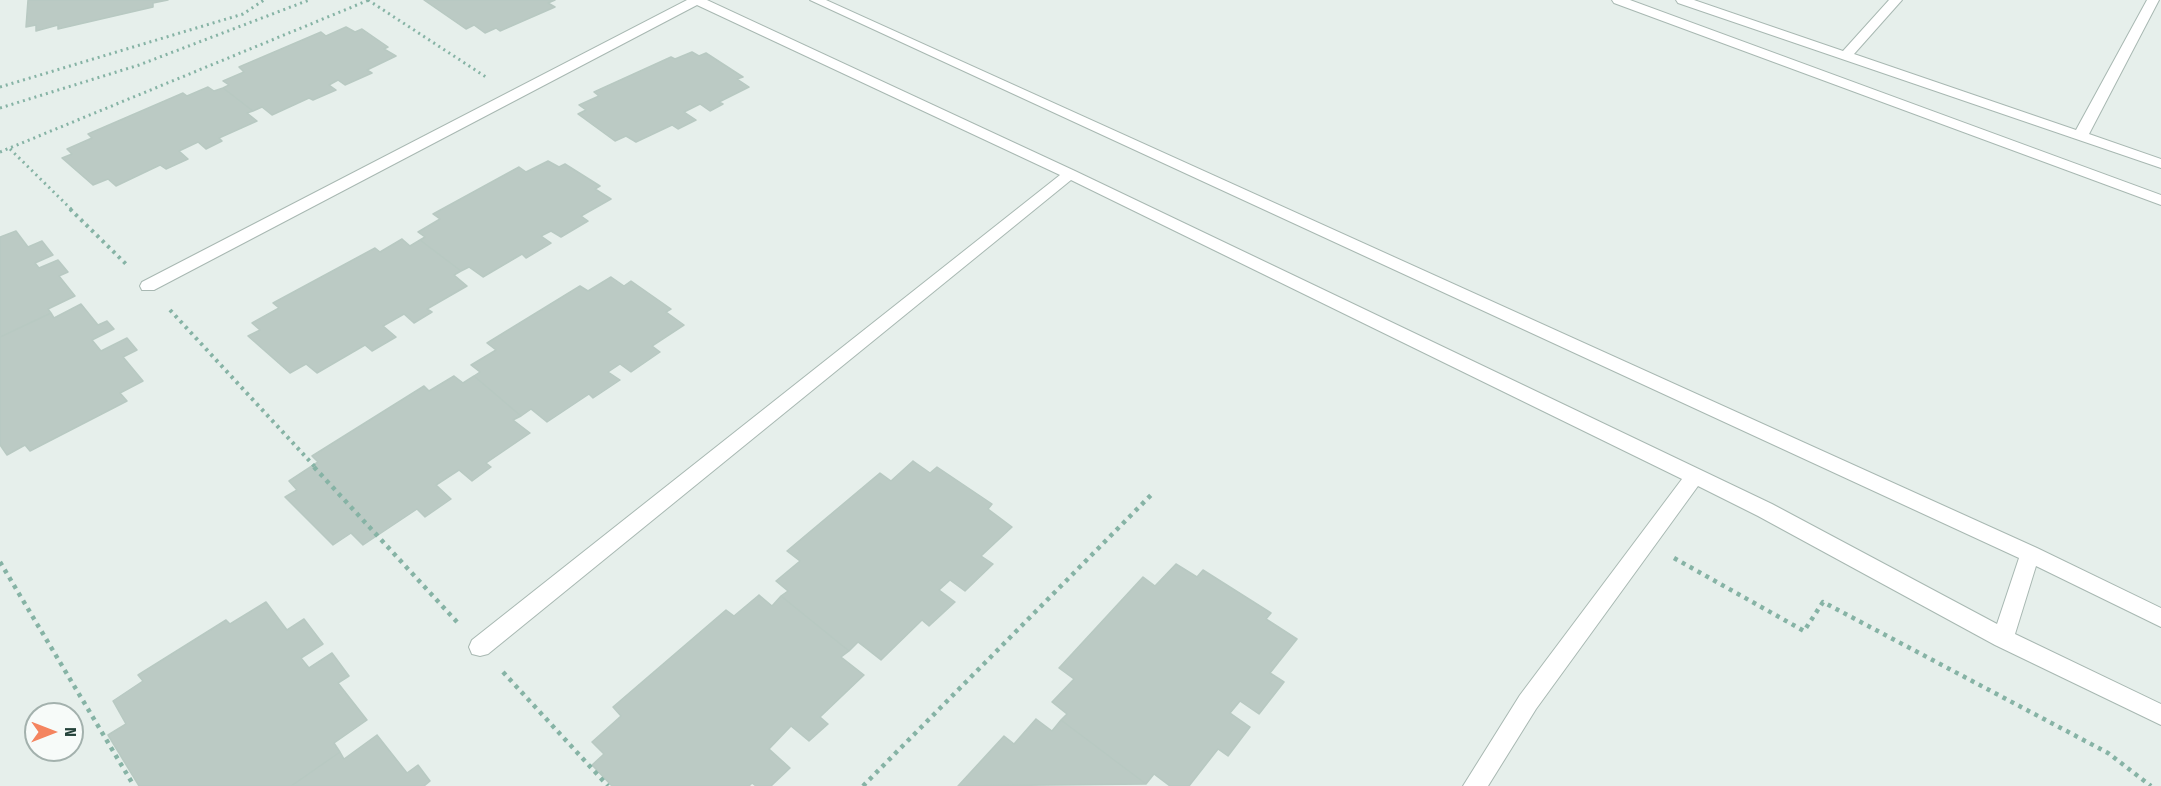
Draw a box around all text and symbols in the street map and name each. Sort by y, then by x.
north arrow [24,702,84,762]
text: N [61,727,80,737]

